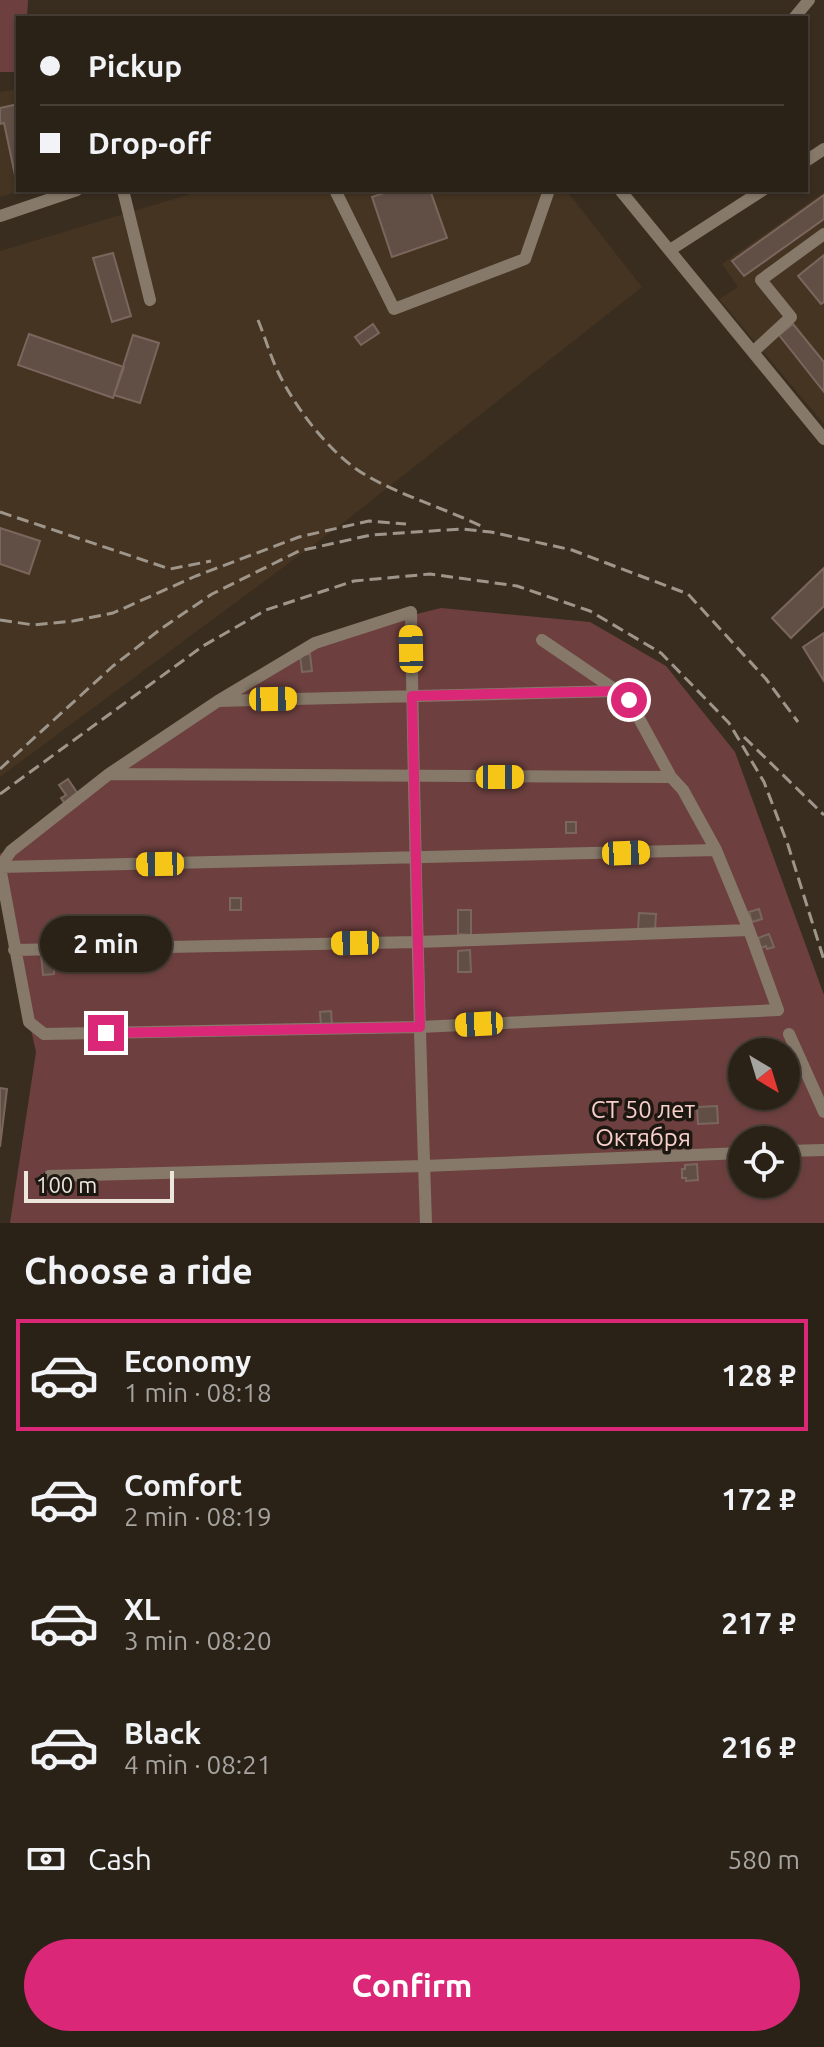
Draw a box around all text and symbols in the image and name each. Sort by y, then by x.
text: Pickup [88,49,182,83]
text: Drop-off [88,126,211,160]
car [399,625,423,673]
route start [611,682,647,718]
car [249,687,297,711]
car [476,765,524,789]
car [602,840,650,866]
car [136,852,184,876]
callout: 2 min [40,917,172,973]
text: 2 min [73,929,139,958]
car [331,931,379,955]
car [454,1011,504,1037]
route end [88,1015,124,1051]
north arrow [728,1038,800,1110]
map controls [728,1038,800,1198]
park label: СТ 50 лет Октября [591,1096,696,1151]
button: locate [728,1126,800,1198]
scale bar [24,1167,174,1203]
text: 100 m [36,1172,97,1197]
text: Choose a ride [24,1250,253,1291]
icon: car [28,1339,100,1411]
text: Economy [124,1344,251,1378]
text: 128 ₽ [721,1358,796,1392]
text: 1 min · 08:18 [124,1378,272,1407]
icon: car [28,1463,100,1535]
text: Comfort [124,1468,242,1502]
text: 172 ₽ [721,1482,796,1516]
text: 2 min · 08:19 [124,1502,272,1531]
icon: car [28,1587,100,1659]
text: XL [124,1592,160,1626]
text: 217 ₽ [721,1606,796,1640]
text: 3 min · 08:20 [124,1626,272,1655]
icon: car [28,1711,100,1783]
text: Black [124,1716,201,1750]
text: 216 ₽ [721,1730,796,1764]
text: 4 min · 08:21 [124,1750,272,1779]
icon: cash [24,1837,68,1881]
text: Cash [88,1842,152,1876]
text: 580 m [728,1845,800,1874]
button: Confirm [24,1939,800,2031]

